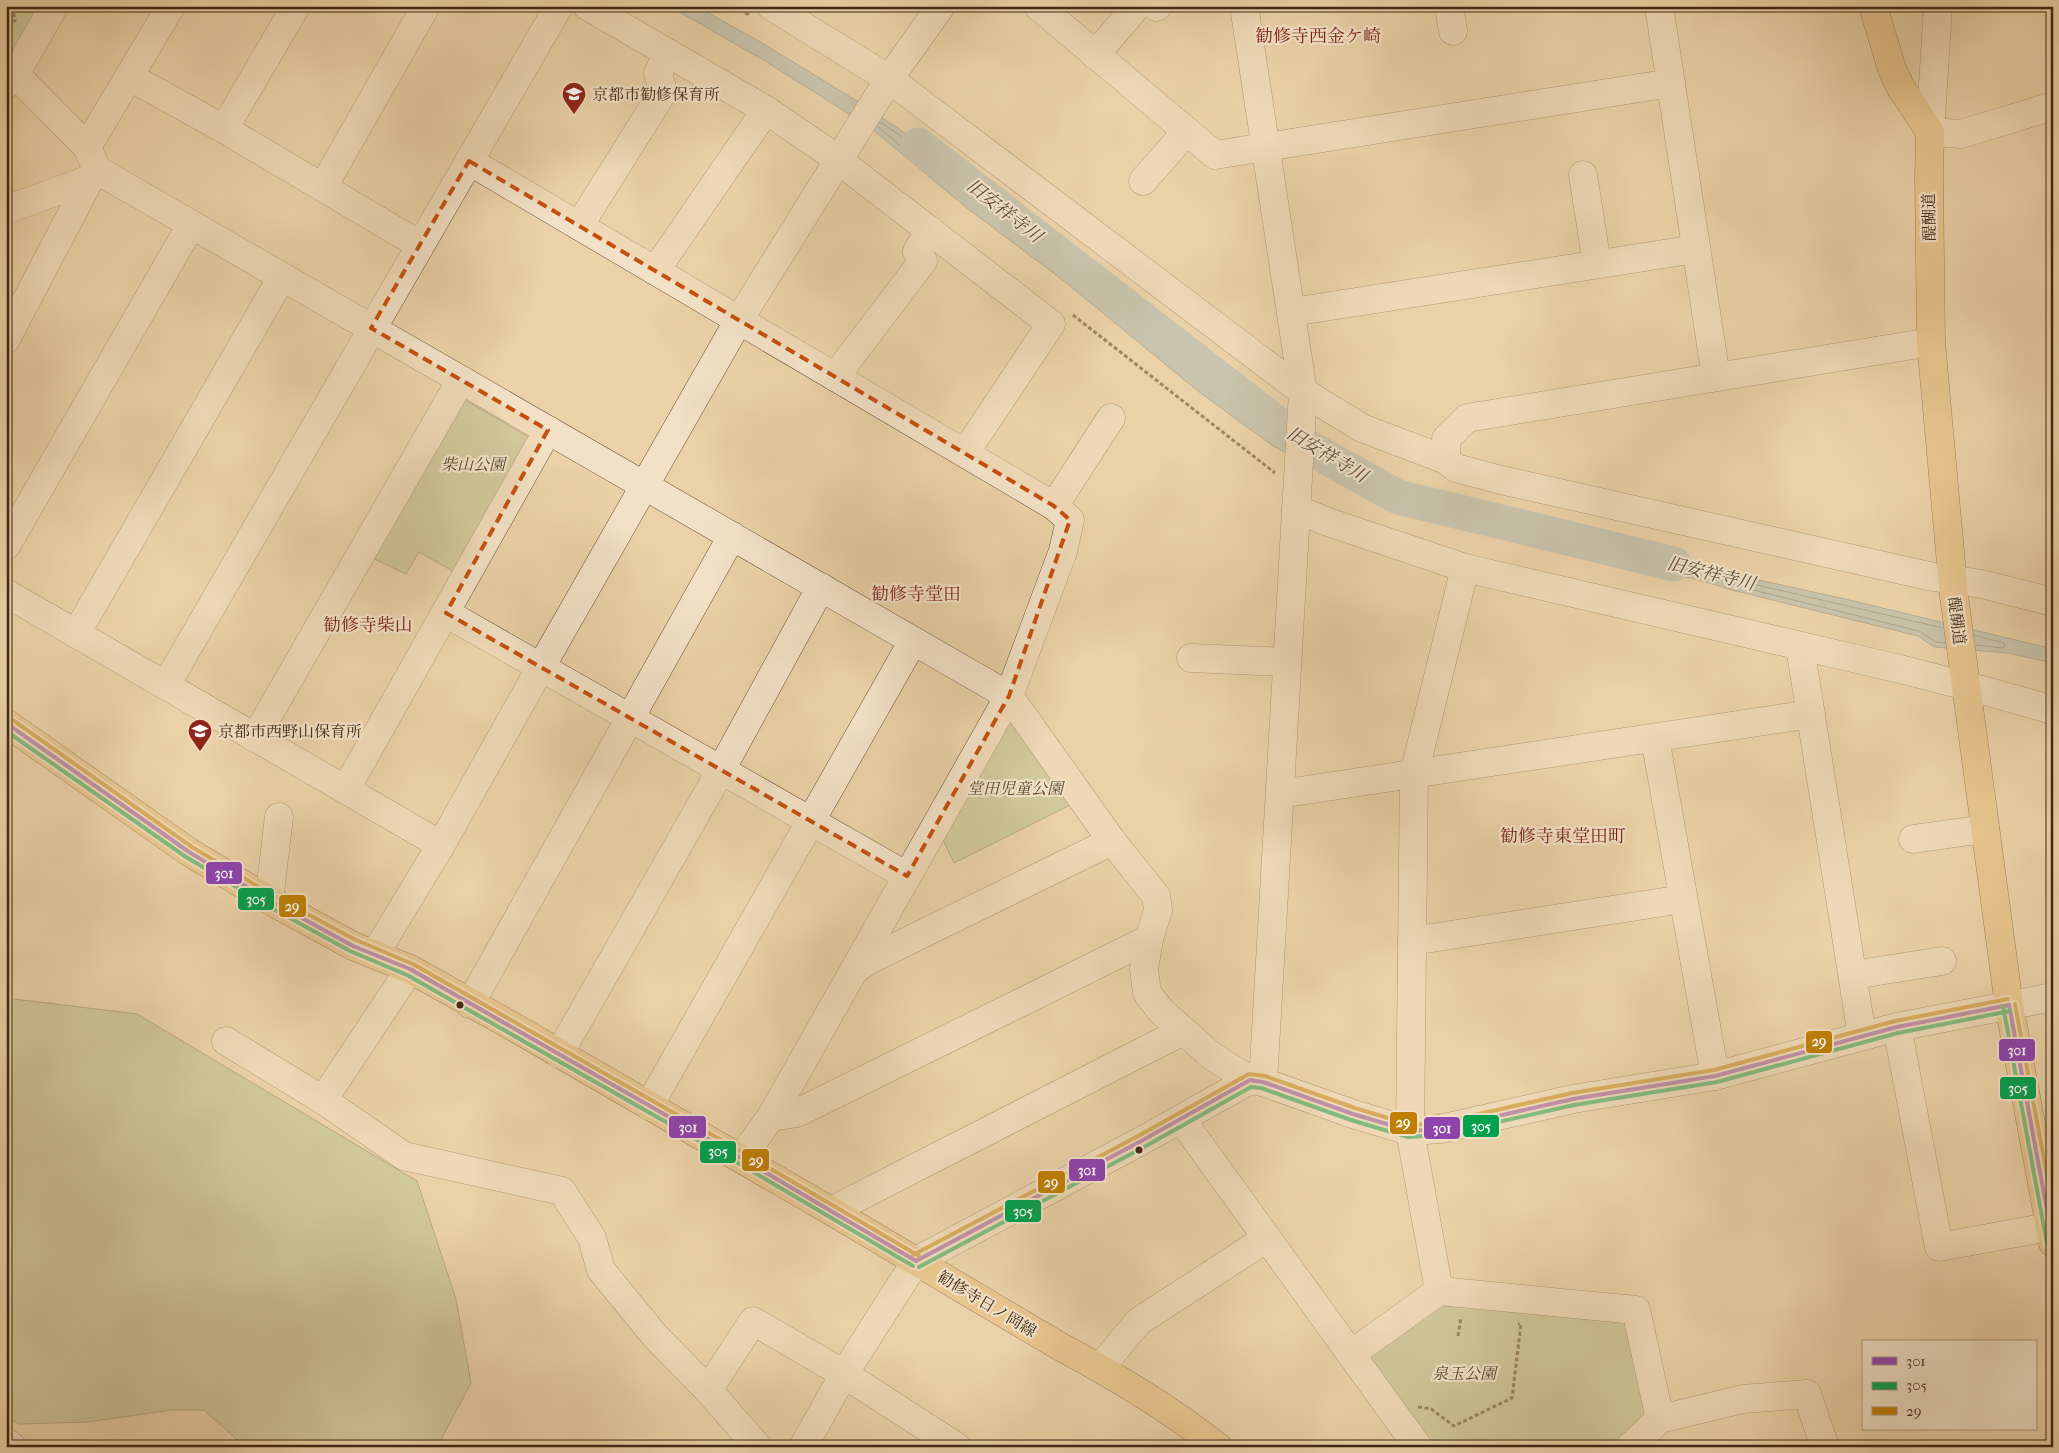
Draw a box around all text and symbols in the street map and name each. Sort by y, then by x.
district label: 勧修寺西金ケ崎 [1255,26,1381,47]
school or university icon: 京都市勧修保育所 [561,81,587,115]
place label: 京都市勧修保育所 [592,85,720,104]
water label: 旧安祥寺川 [962,175,1048,248]
street label: 醍醐道 [1919,193,1939,241]
water label: 旧安祥寺川 [1283,423,1373,488]
park label: 柴山公園 [441,455,508,474]
water label: 旧安祥寺川 [1665,553,1759,596]
district label: 勧修寺堂田 [871,584,961,605]
street label: 醍醐道 [1945,596,1969,646]
district label: 勧修寺柴山 [323,615,413,636]
school or university icon: 京都市西野山保育所 [187,718,213,752]
place label: 京都市西野山保育所 [218,722,362,741]
park label: 堂田児童公園 [967,779,1066,798]
district label: 勧修寺東堂田町 [1500,826,1626,847]
line badge: 301 [205,861,243,885]
text: 301 [215,865,233,882]
line badge: 305 [237,887,275,911]
text: 305 [246,891,266,908]
line badge: 29 [278,894,307,918]
text: 29 [285,898,299,915]
unlabelled marker [455,1000,465,1010]
line badge: 29 [1805,1030,1833,1054]
text: 29 [1812,1033,1826,1050]
line badge: 301 [1998,1038,2036,1062]
text: 301 [2008,1042,2026,1059]
line badge: 305 [1999,1076,2037,1100]
text: 305 [2008,1080,2028,1097]
line badge: 29 [1389,1111,1418,1135]
text: 29 [1396,1114,1410,1131]
line badge: 305 [1462,1114,1500,1138]
line badge: 301 [668,1115,707,1139]
line badge: 301 [1423,1116,1461,1140]
text: 305 [1471,1118,1491,1135]
text: 301 [679,1119,697,1136]
text: 301 [1433,1120,1451,1137]
line badge: 305 [699,1140,737,1164]
text: 305 [708,1143,728,1160]
unlabelled marker [1134,1145,1144,1155]
line badge: 29 [741,1148,770,1172]
text: 29 [749,1152,763,1169]
line badge: 301 [1068,1158,1106,1182]
text: 301 [1078,1162,1096,1179]
line badge: 29 [1037,1170,1066,1194]
text: 29 [1044,1174,1058,1191]
line badge: 305 [1004,1199,1042,1223]
text: 305 [1013,1203,1033,1220]
street label: 勧修寺日ノ岡線 [934,1267,1040,1341]
legend [1862,1340,2036,1430]
text: 301 [1906,1352,1926,1370]
park label: 泉玉公園 [1432,1364,1499,1383]
text: 305 [1906,1376,1927,1394]
text: 29 [1906,1402,1922,1420]

